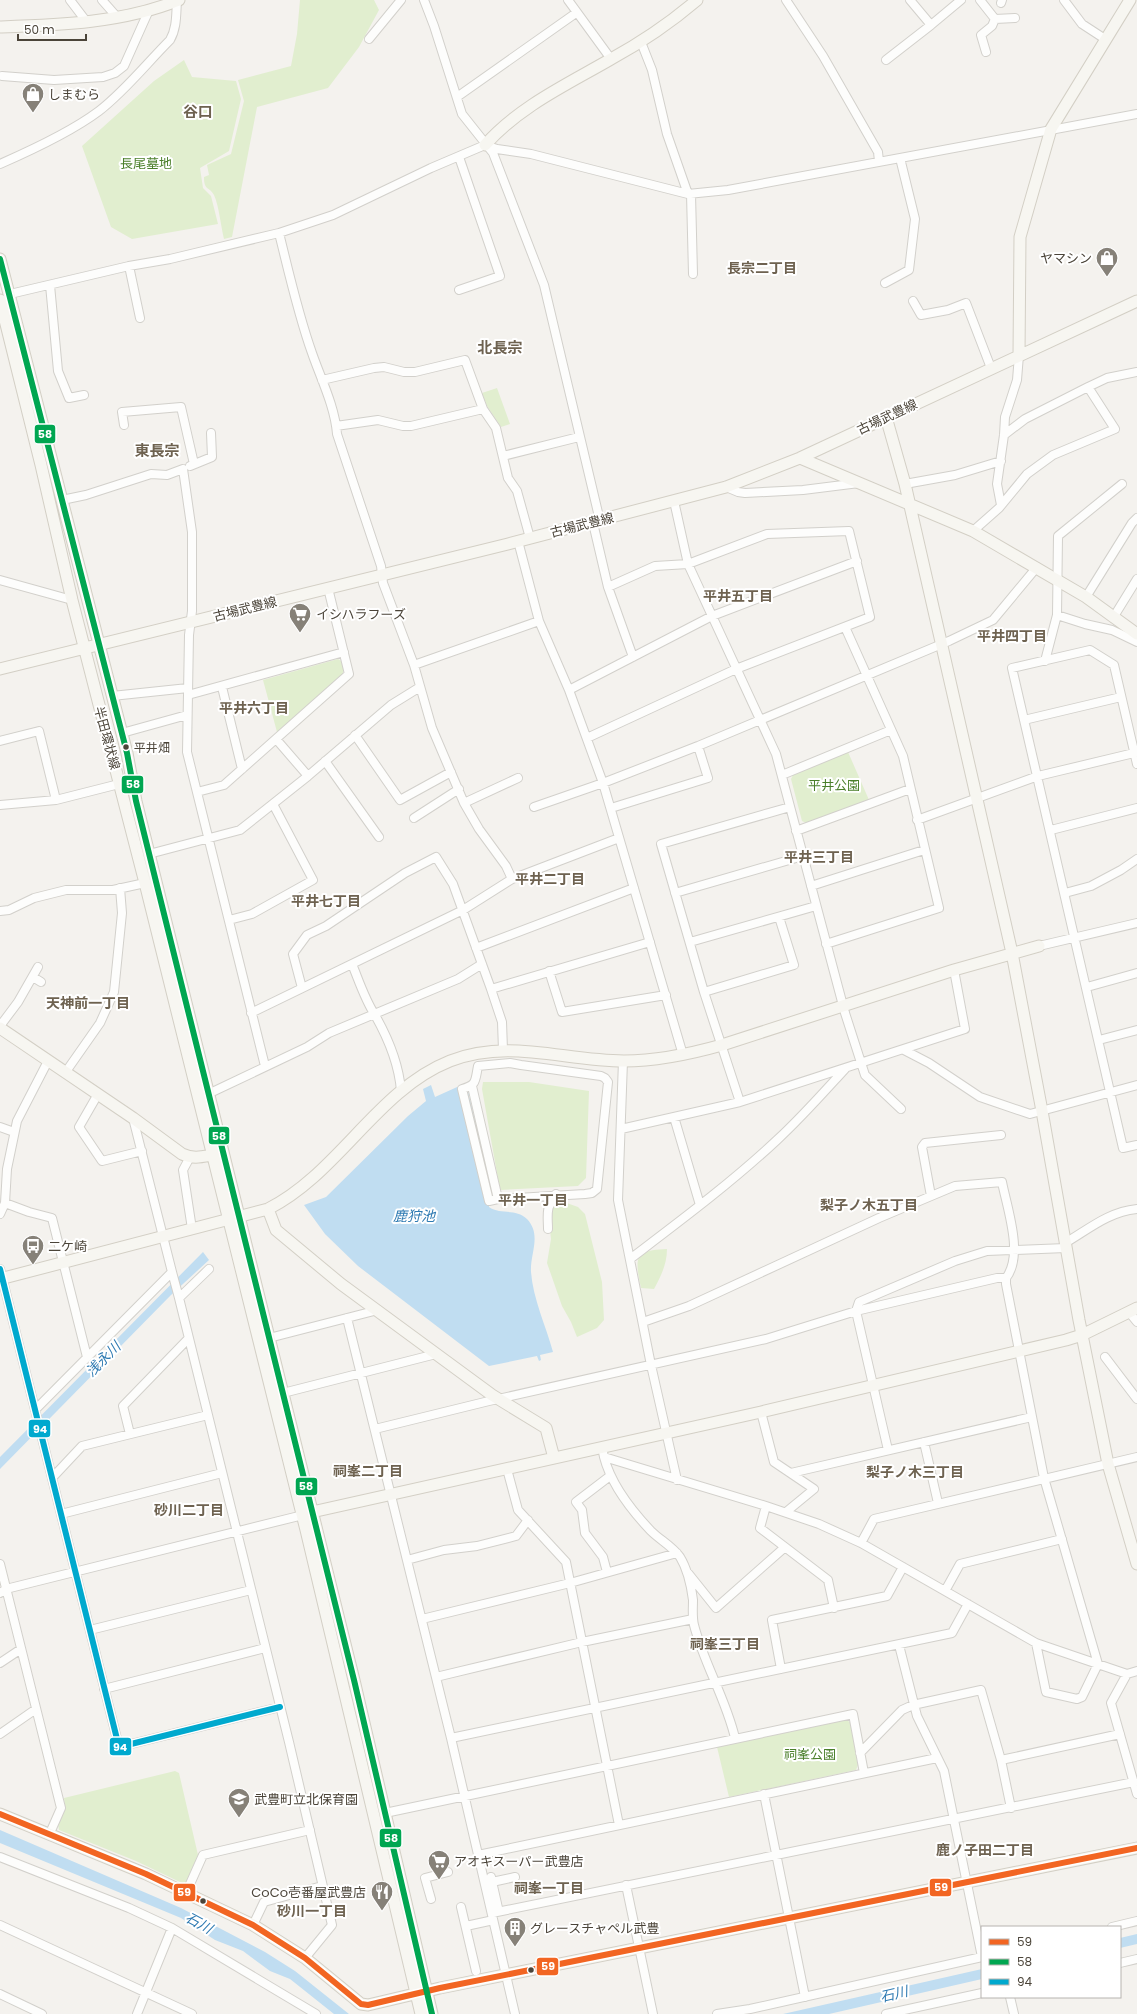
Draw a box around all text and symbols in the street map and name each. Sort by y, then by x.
scale bar [18,16,86,42]
text: 50 m [24,21,55,38]
shop icon: しまむら [20,81,46,114]
place label: しまむら [48,85,100,104]
district label: 谷口 [183,101,213,122]
park label: 長尾墓地 [120,154,172,173]
shop icon: ヤマシン [1094,245,1120,278]
place label: ヤマシン [1040,249,1092,268]
district label: 長宗二丁目 [727,258,797,278]
district label: 北長宗 [477,337,523,358]
street label: 古場武豊線 [854,395,920,439]
line badge: 58 [34,424,56,444]
text: 58 [38,426,52,442]
district label: 東長宗 [134,440,180,461]
street label: 古場武豊線 [548,508,616,542]
district label: 平井五丁目 [703,586,773,606]
street label: 古場武豊線 [211,592,279,626]
supermarket icon: イシハラフーズ [287,601,313,634]
place label: イシハラフーズ [316,605,406,624]
district label: 平井四丁目 [977,626,1047,646]
district label: 平井六丁目 [219,698,289,718]
street label: 半田環状線 [89,704,125,772]
place label: 平井畑 [134,739,170,756]
marker: 平井畑 [121,742,131,752]
line badge: 58 [121,775,144,794]
text: 58 [126,776,140,792]
park label: 平井公園 [808,776,860,795]
district label: 平井三丁目 [784,847,854,867]
district label: 平井二丁目 [515,869,585,889]
district label: 平井七丁目 [291,891,361,911]
district label: 天神前一丁目 [46,993,130,1013]
line badge: 58 [208,1126,230,1145]
text: 58 [212,1128,226,1144]
district label: 平井一丁目 [498,1190,568,1210]
district label: 梨子ノ木五丁目 [820,1195,918,1215]
water label: 鹿狩池 [393,1206,437,1226]
bus stop icon: 二ケ崎 [20,1233,46,1266]
place label: 二ケ崎 [48,1237,87,1256]
water label: 浅永川 [81,1336,126,1381]
line badge: 94 [28,1419,51,1438]
text: 94 [33,1421,48,1437]
district label: 祠峯二丁目 [333,1461,403,1481]
district label: 梨子ノ木三丁目 [866,1462,964,1482]
line badge: 58 [295,1477,318,1496]
text: 58 [299,1478,313,1494]
district label: 砂川二丁目 [154,1500,224,1520]
district label: 祠峯三丁目 [690,1634,760,1654]
line badge: 94 [109,1737,132,1756]
text: 94 [113,1739,128,1755]
park label: 祠峯公園 [784,1745,836,1764]
school or university icon: 武豊町立北保育園 [226,1786,252,1819]
place label: 武豊町立北保育園 [254,1790,358,1809]
line badge: 58 [379,1828,402,1848]
text: 58 [384,1830,398,1846]
district label: 鹿ノ子田二丁目 [936,1840,1034,1860]
supermarket icon: アオキスーパー武豊店 [426,1848,452,1881]
place label: アオキスーパー武豊店 [454,1852,583,1871]
district label: 祠峯一丁目 [514,1878,584,1898]
line badge: 59 [929,1878,952,1897]
restaurant icon: CoCo壱番屋武豊店 [369,1879,395,1912]
text: 59 [934,1879,948,1895]
line badge: 59 [173,1883,196,1902]
place label: CoCo壱番屋武豊店 [251,1883,366,1902]
text: 59 [177,1884,191,1900]
unlabelled marker [198,1896,208,1906]
district label: 砂川一丁目 [277,1901,347,1921]
water label: 石川 [182,1907,218,1940]
building icon: グレースチャペル武豊 [502,1915,528,1948]
place label: グレースチャペル武豊 [530,1919,659,1938]
legend [981,1926,1121,1998]
text: 59 [1017,1933,1032,1950]
text: 58 [1017,1953,1032,1970]
line badge: 59 [536,1957,559,1976]
text: 59 [541,1958,555,1974]
unlabelled marker [526,1965,536,1975]
text: 94 [1017,1973,1033,1990]
water label: 石川 [878,1981,912,2007]

